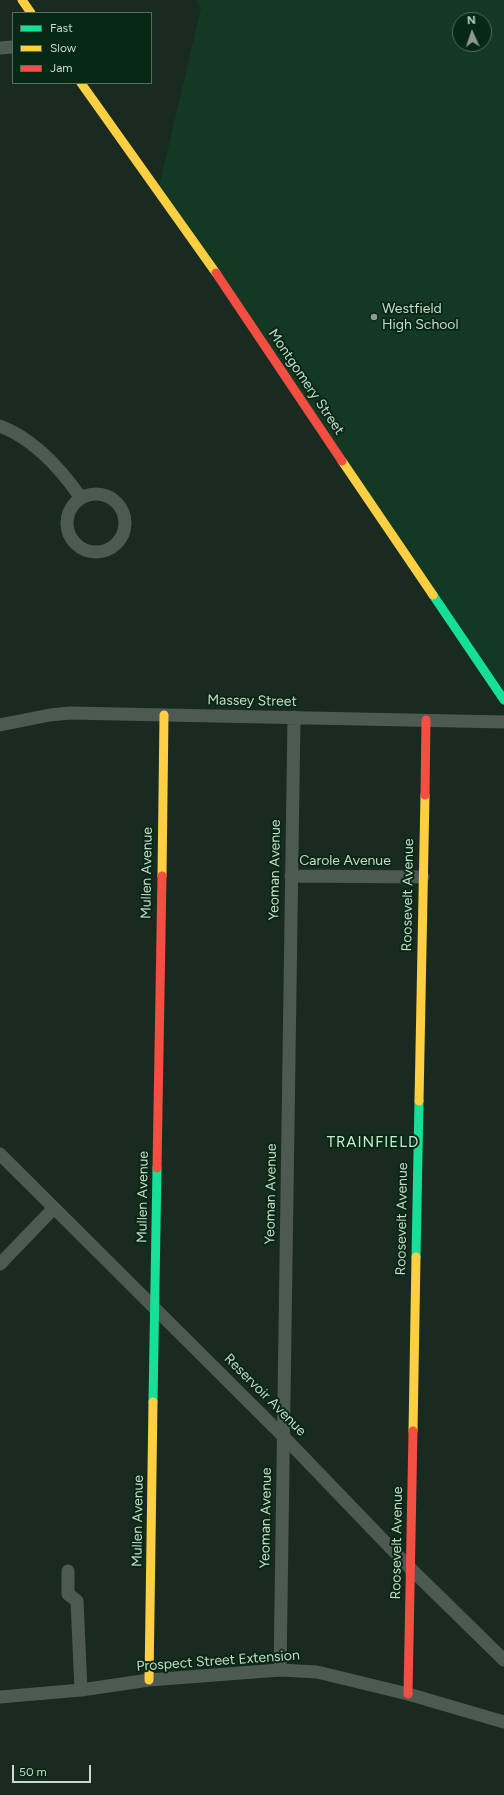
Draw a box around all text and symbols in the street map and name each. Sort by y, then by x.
legend [12,12,152,84]
north arrow [452,12,492,52]
text: N [467,14,476,27]
text: Fast [50,21,73,35]
text: Slow [50,41,76,55]
text: Jam [50,61,73,75]
place label: Westfield High School [382,301,459,334]
marker: Westfield High School [369,312,379,322]
street label: Montgomery Street [264,326,348,438]
street label: Massey Street [207,692,297,710]
street label: Yeoman Avenue [266,819,284,921]
street label: Mullen Avenue [138,827,156,919]
street label: Roosevelt Avenue [399,838,417,952]
street label: Carole Avenue [299,853,391,869]
district label: TRAINFIELD [327,1134,419,1152]
street label: Yeoman Avenue [262,1143,280,1245]
street label: Mullen Avenue [134,1151,152,1243]
street label: Roosevelt Avenue [393,1162,411,1276]
street label: Reservoir Avenue [220,1350,310,1440]
street label: Yeoman Avenue [257,1467,275,1569]
street label: Mullen Avenue [129,1475,147,1567]
street label: Roosevelt Avenue [388,1486,406,1600]
street label: Prospect Street Extension [136,1647,300,1675]
scale bar [14,1757,93,1783]
text: 50 m [19,1765,47,1779]

